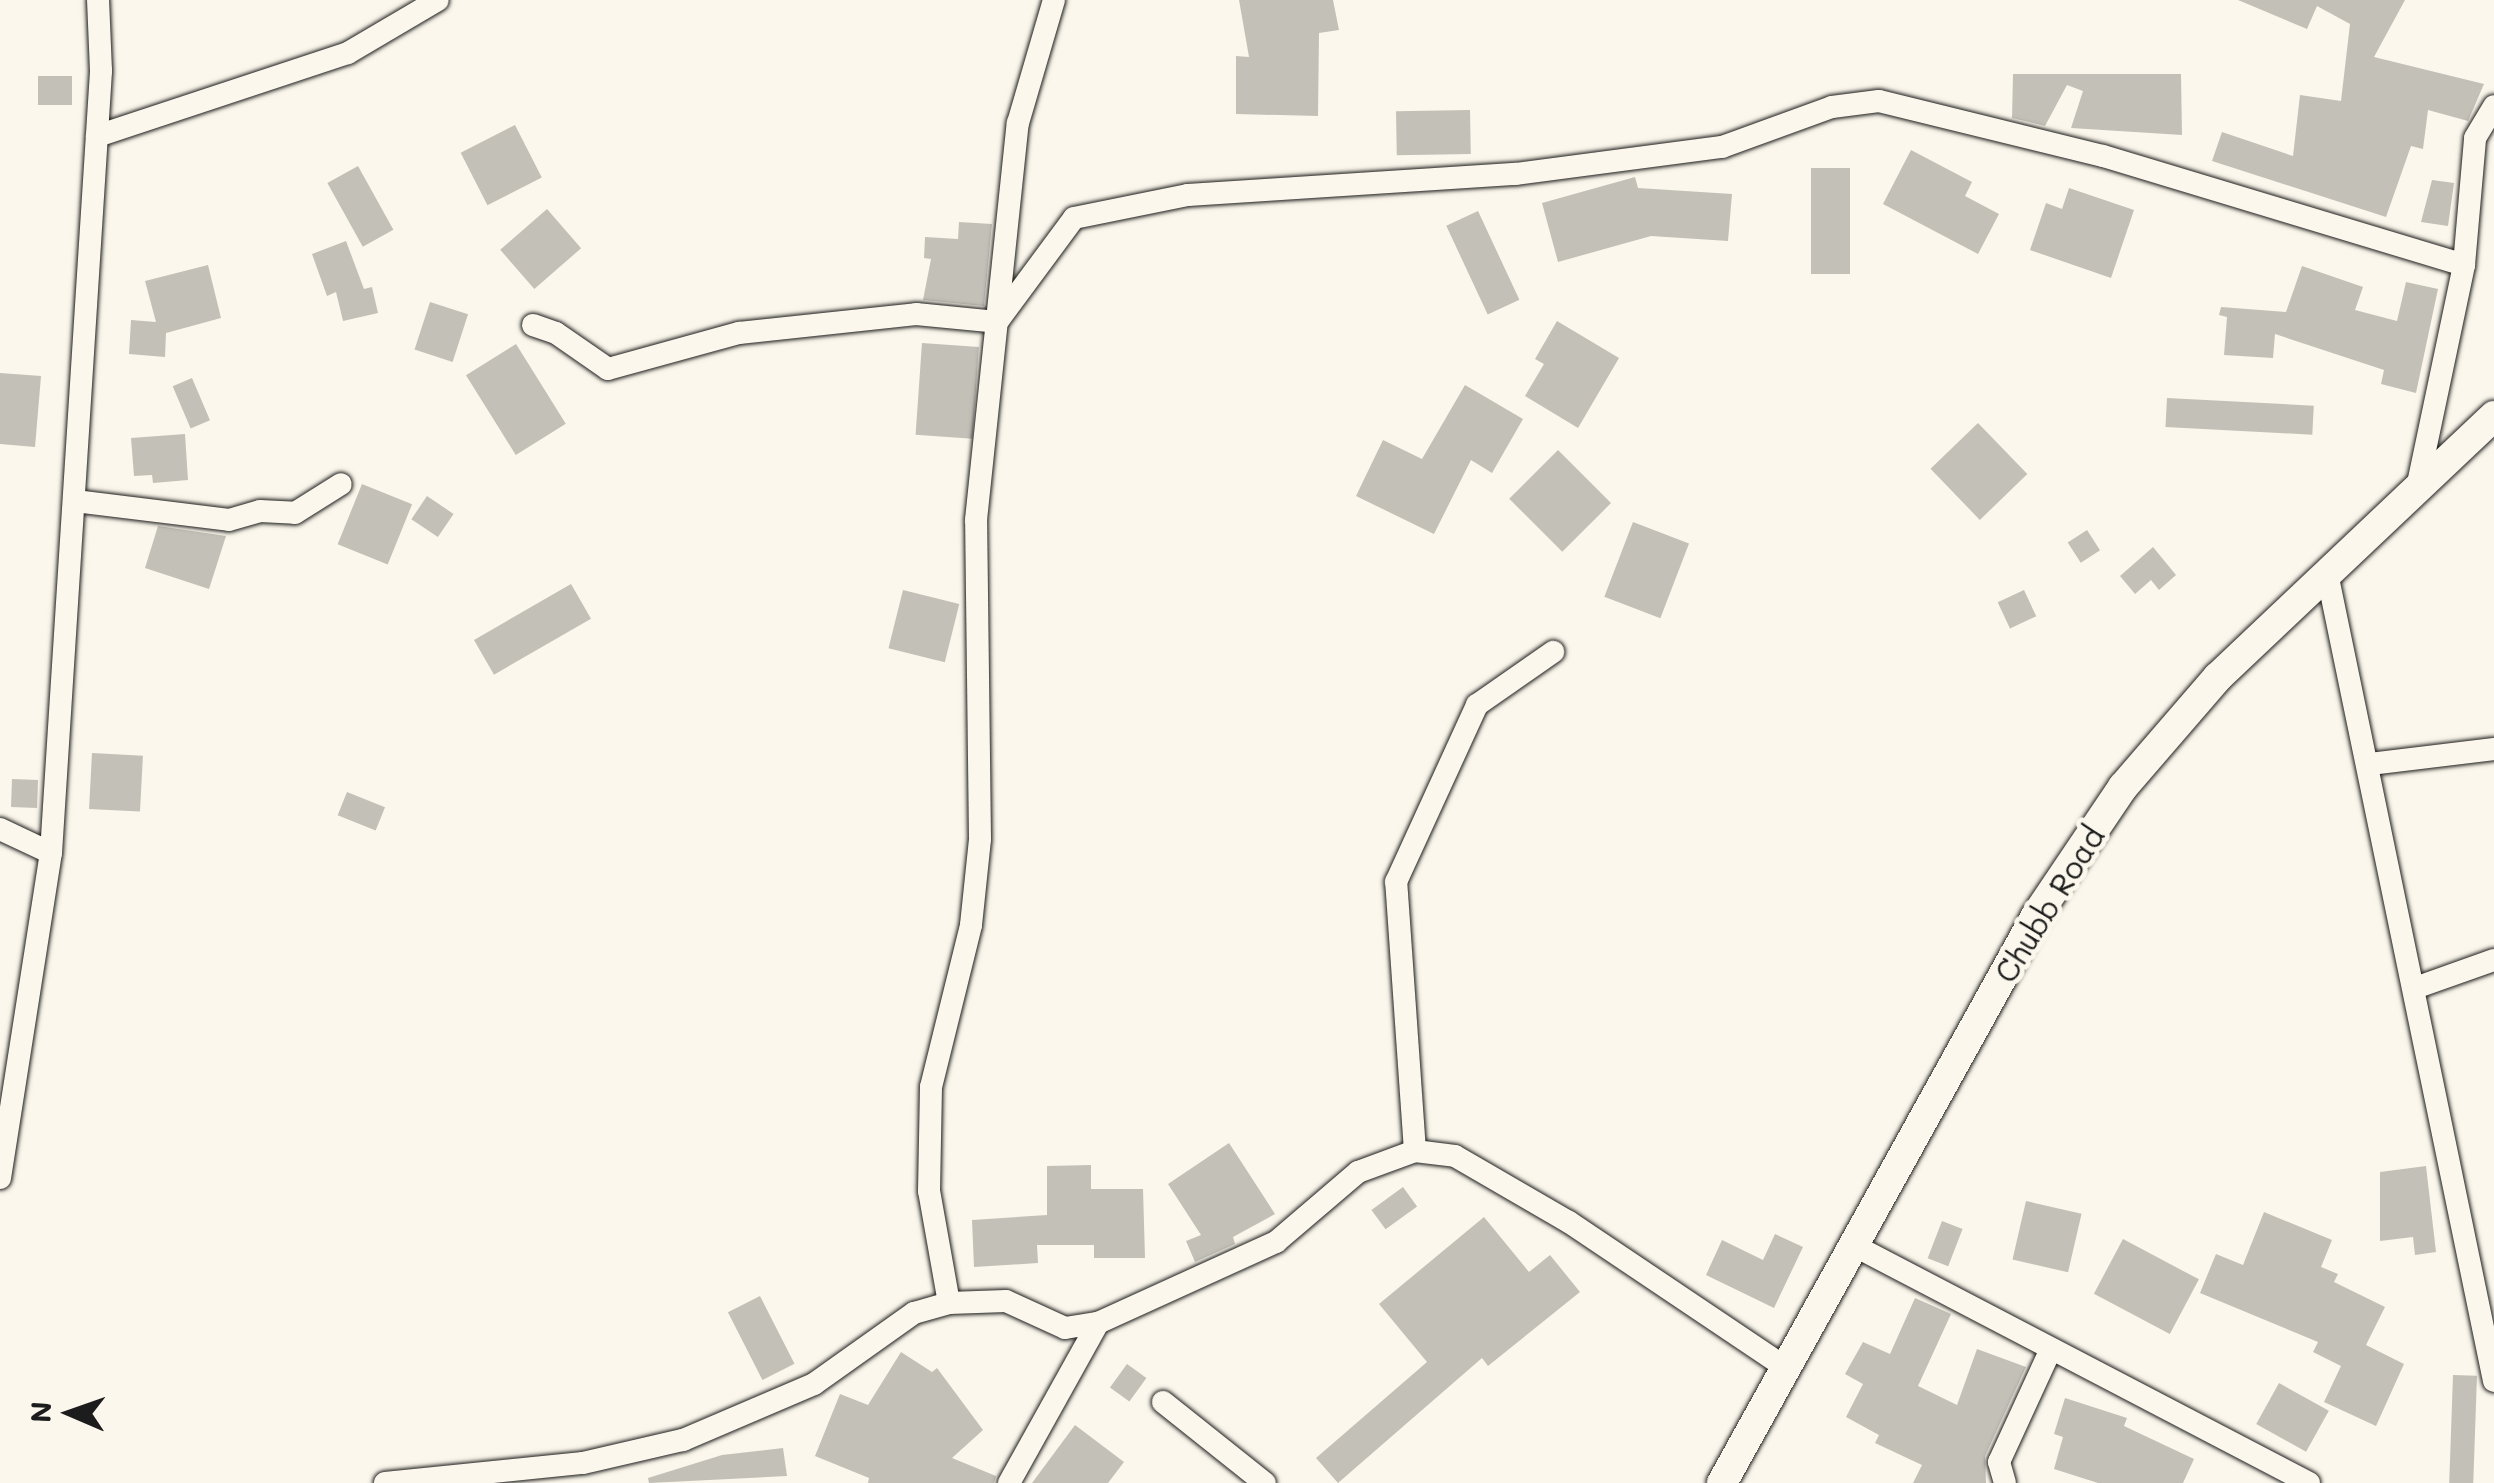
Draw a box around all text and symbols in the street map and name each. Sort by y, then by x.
street label: Chubb Road [1987,819,2111,989]
north arrow [20,1363,120,1463]
text: N [22,1401,58,1423]

